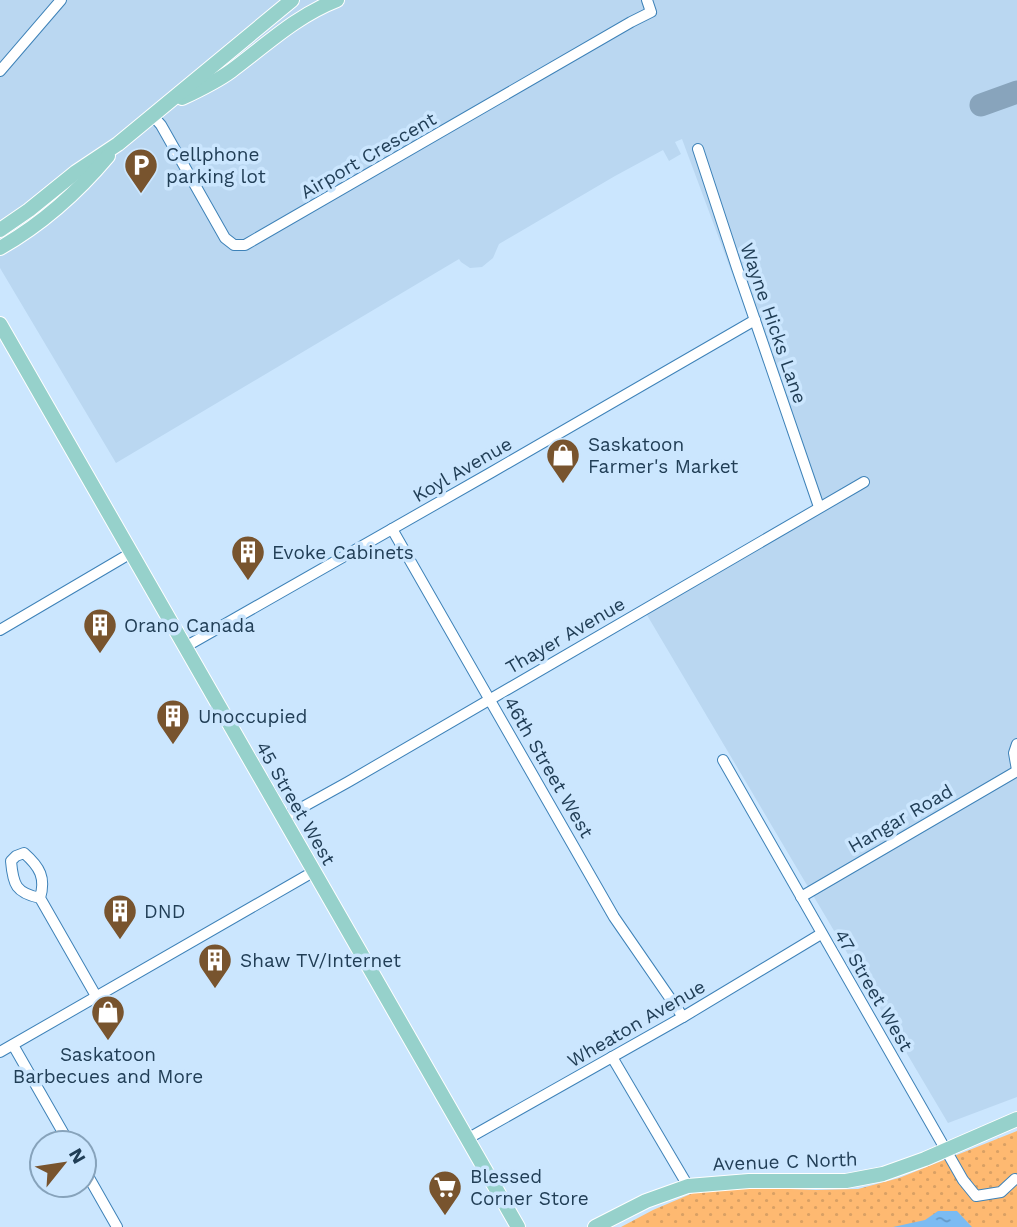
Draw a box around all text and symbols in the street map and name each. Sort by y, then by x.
street label: Airport Crescent [296,107,440,204]
place label: Cellphone parking lot [166,143,266,188]
parking icon: Cellphone parking lot [122,146,160,195]
street label: Wayne Hicks Lane [735,240,812,406]
street label: Koyl Avenue [409,432,516,507]
place label: Saskatoon Farmer's Market [588,433,738,478]
shop icon: Saskatoon Farmer's Market [544,436,582,485]
building icon: Evoke Cabinets [229,533,267,582]
place label: Evoke Cabinets [272,541,414,564]
street label: Thayer Avenue [501,592,629,679]
building icon: Orano Canada [81,606,119,655]
place label: Orano Canada [124,614,255,637]
street label: 46th Street West [499,693,598,842]
building icon: Unoccupied [154,697,192,746]
place label: Unoccupied [198,705,307,728]
street label: 45 Street West [251,737,340,869]
street label: Hangar Road [844,779,957,858]
building icon: DND [101,892,139,941]
place label: DND [144,900,185,923]
street label: 47 Street West [829,925,918,1055]
building icon: Shaw TV/Internet [196,941,234,990]
place label: Shaw TV/Internet [240,949,401,972]
street label: Wheaton Avenue [563,975,709,1072]
shop icon: Saskatoon Barbecues and More [89,993,127,1042]
place label: Saskatoon Barbecues and More [13,1043,203,1088]
north arrow [28,1129,98,1199]
text: N [64,1144,91,1168]
street label: Avenue C North [712,1147,858,1176]
place label: Blessed Corner Store [470,1165,589,1210]
supermarket icon: Blessed Corner Store [426,1168,464,1217]

